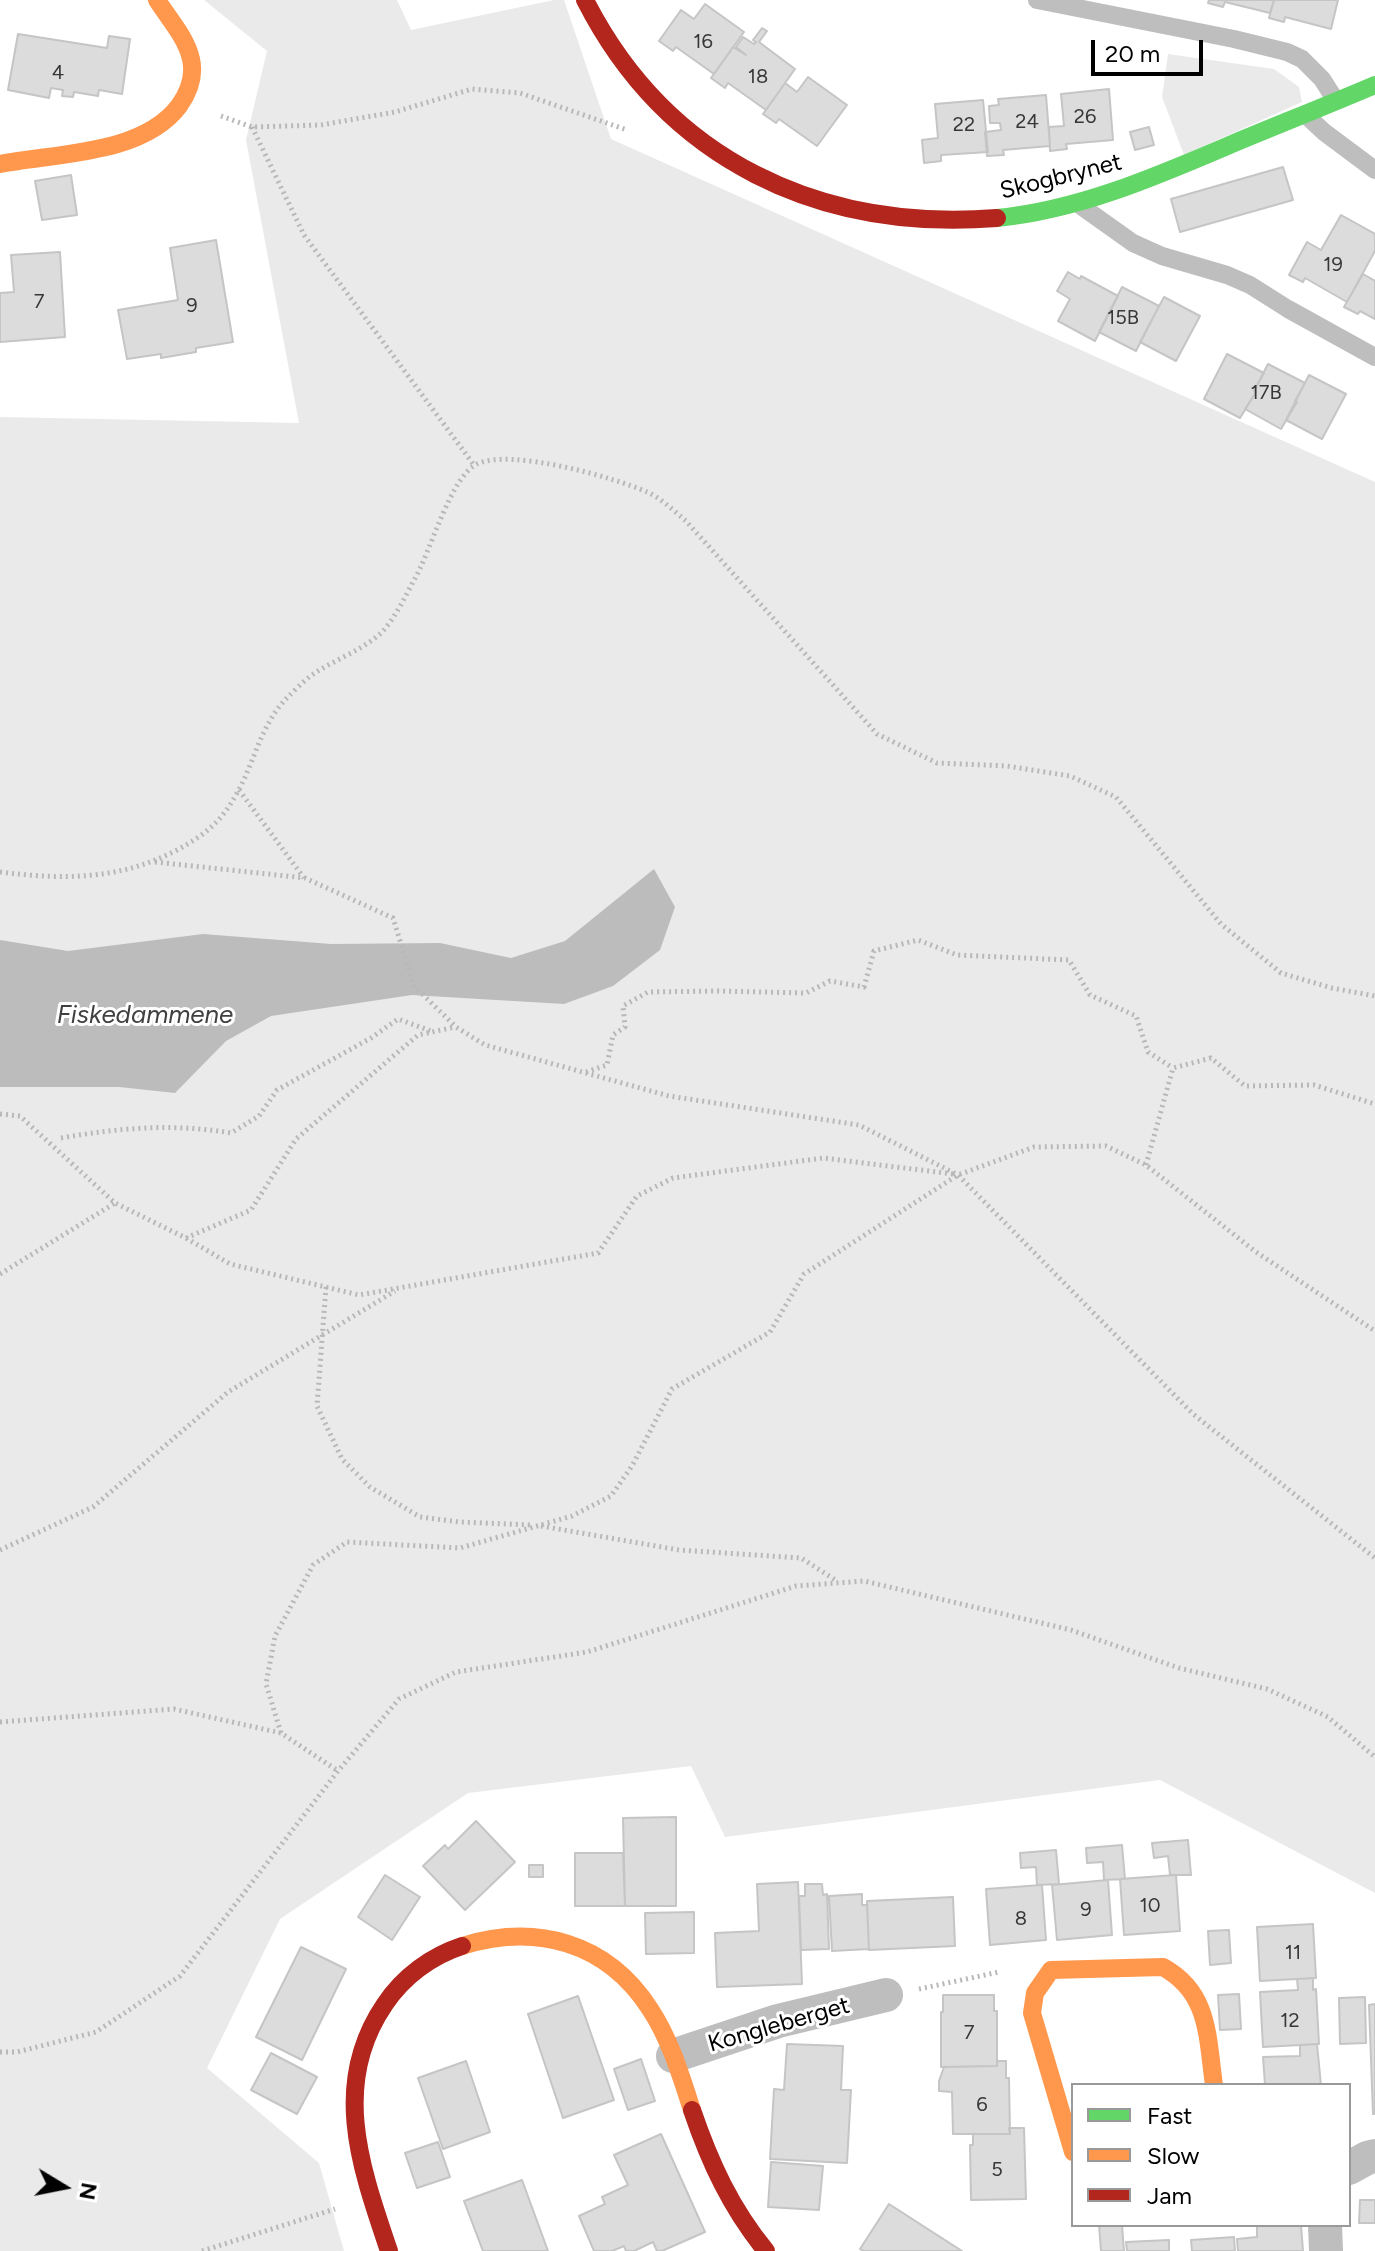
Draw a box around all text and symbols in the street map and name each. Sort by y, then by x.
scale bar [1095,24,1207,74]
house number: 16 [693,30,713,54]
text: 20 m [1105,39,1160,68]
house number: 4 [52,61,64,85]
house number: 18 [748,65,768,89]
house number: 26 [1074,105,1096,129]
house number: 24 [1015,110,1039,134]
house number: 22 [953,113,975,137]
street label: Skogbrynet [997,148,1125,206]
house number: 19 [1323,253,1343,277]
house number: 7 [34,290,44,314]
house number: 9 [186,294,198,318]
house number: 15B [1107,306,1139,330]
house number: 17B [1250,381,1282,405]
water label: Fiskedammene [57,999,233,1031]
house number: 10 [1139,1894,1161,1918]
house number: 9 [1080,1898,1092,1922]
house number: 8 [1015,1907,1027,1931]
house number: 11 [1285,1941,1301,1965]
street label: Kongleberget [705,1991,853,2059]
house number: 12 [1280,2009,1300,2033]
house number: 7 [964,2021,974,2045]
legend [1071,2083,1351,2227]
house number: 6 [976,2093,988,2117]
text: Fast [1147,2101,1192,2130]
text: Slow [1147,2141,1199,2170]
north arrow [24,2147,104,2227]
house number: 5 [991,2158,1003,2182]
text: N [73,2181,103,2202]
text: Jam [1147,2181,1192,2210]

